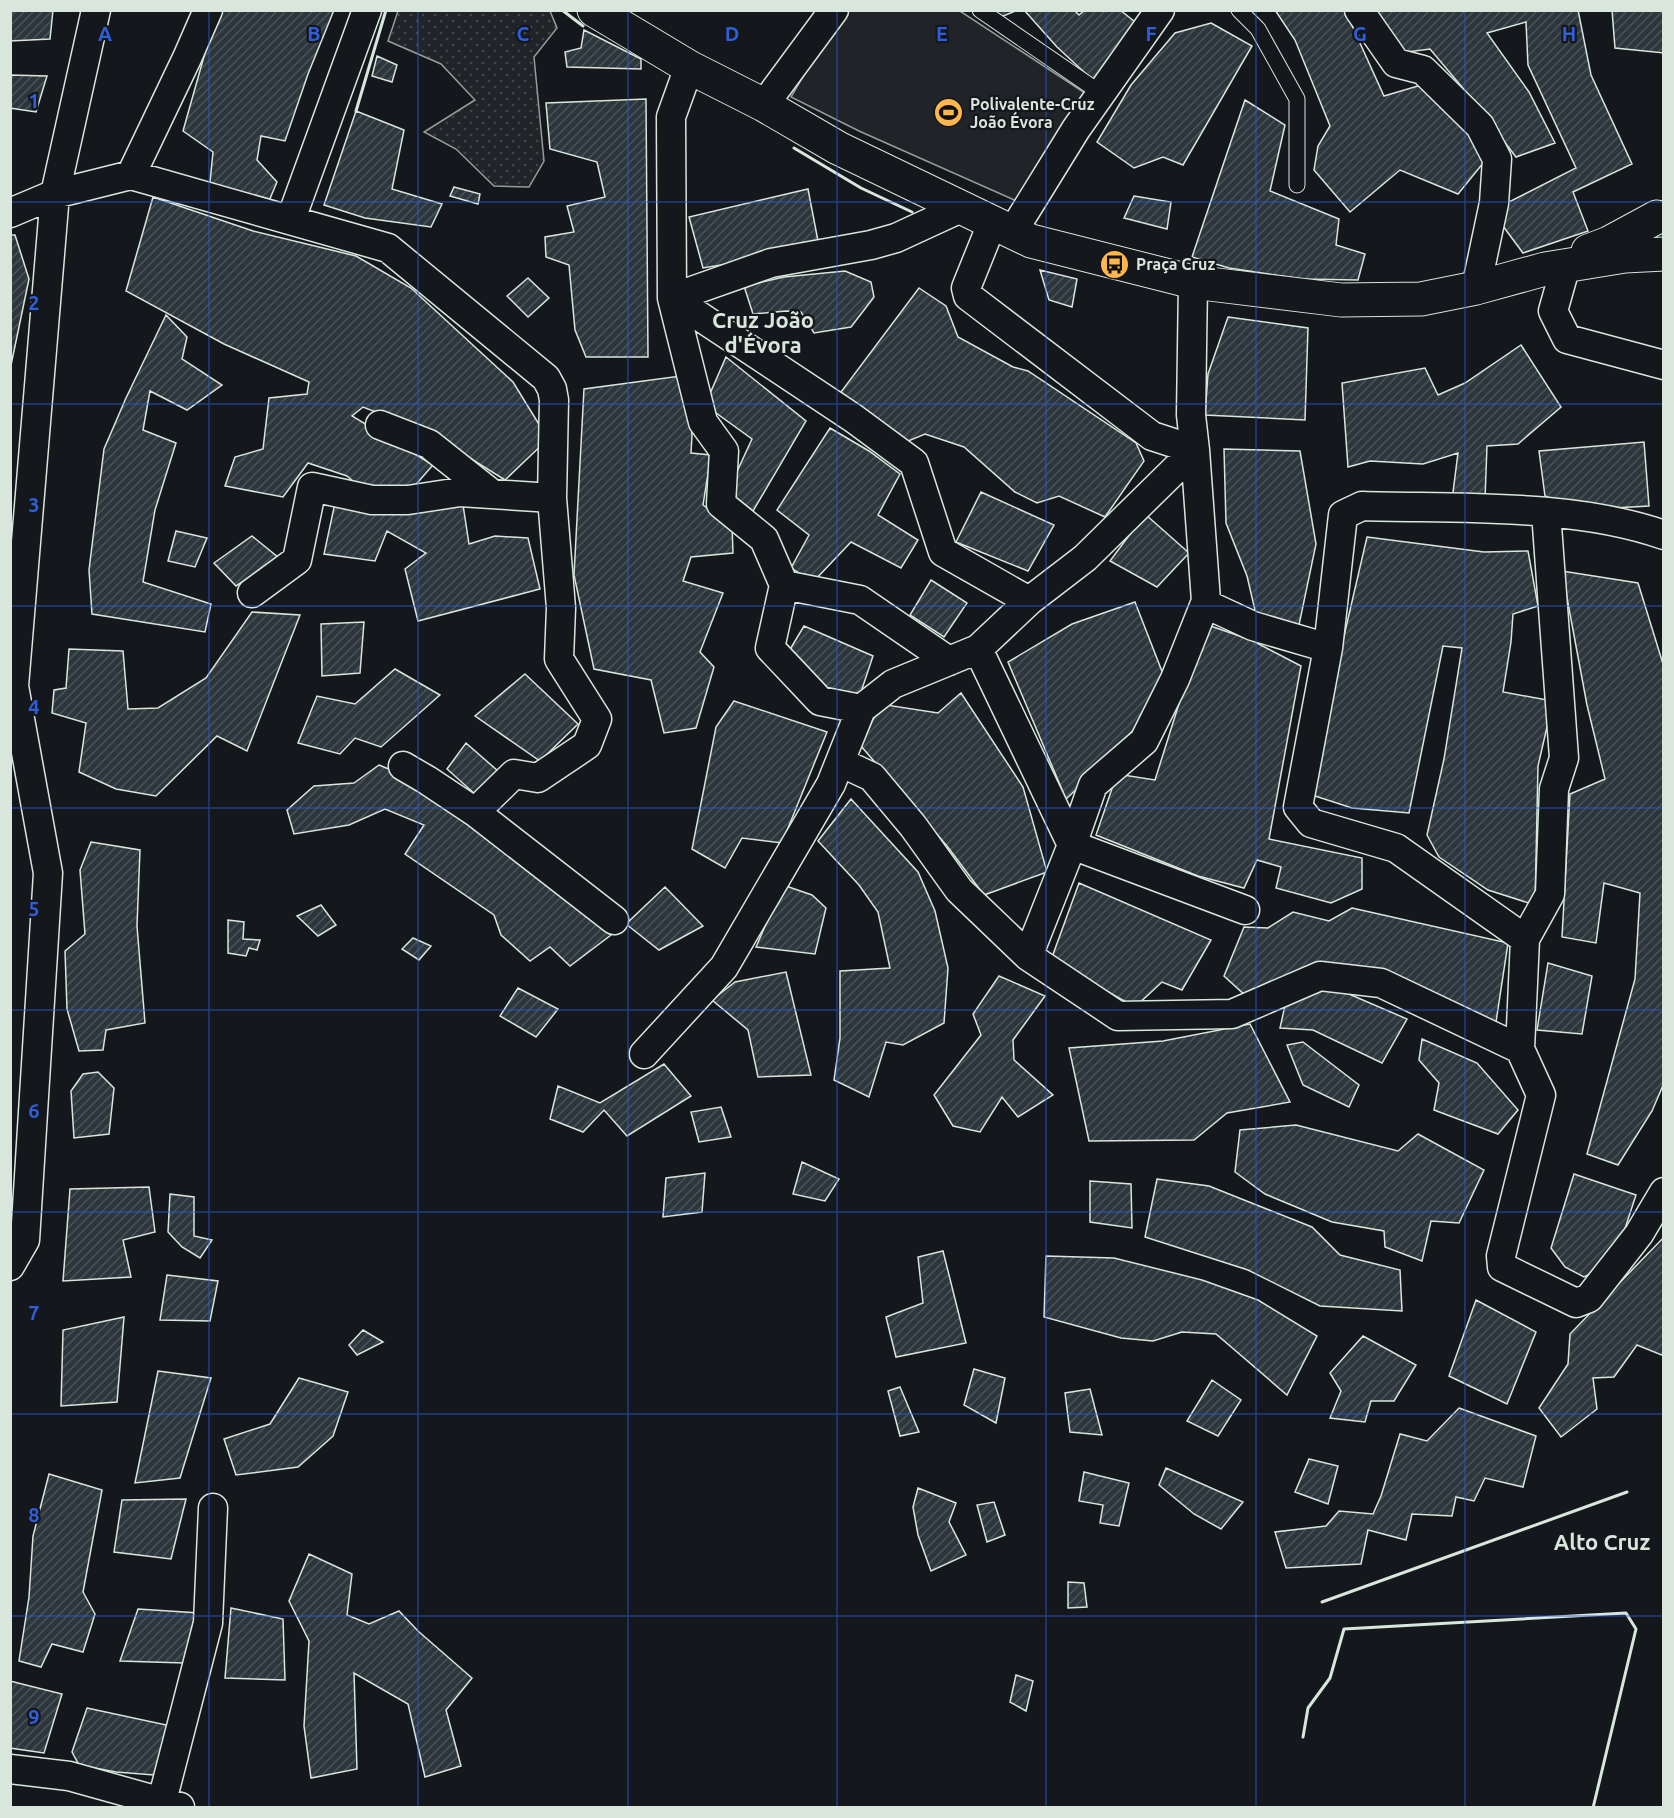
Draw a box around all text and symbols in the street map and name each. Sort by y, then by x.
text: A [98,22,112,45]
text: B [307,22,321,45]
text: C [517,22,530,45]
text: D [725,22,739,45]
text: E [936,22,948,45]
text: F [1145,22,1157,45]
text: G [1353,22,1367,45]
text: H [1562,22,1576,45]
text: 1 [28,89,40,112]
place label: Polivalente-Cruz João Évora [970,95,1095,131]
sports icon: Polivalente-Cruz João Évora [933,97,965,129]
bus stop icon: Praça Cruz [1099,248,1131,280]
place label: Praça Cruz [1136,255,1215,274]
text: 2 [28,291,40,314]
district label: Cruz João d'Évora [712,307,814,357]
text: 3 [28,493,40,516]
text: 4 [28,695,40,718]
text: 5 [28,897,40,920]
text: 6 [28,1099,40,1122]
text: 7 [28,1301,40,1324]
text: 8 [28,1503,40,1526]
district label: Alto Cruz [1554,1529,1650,1554]
text: 9 [28,1705,40,1728]

